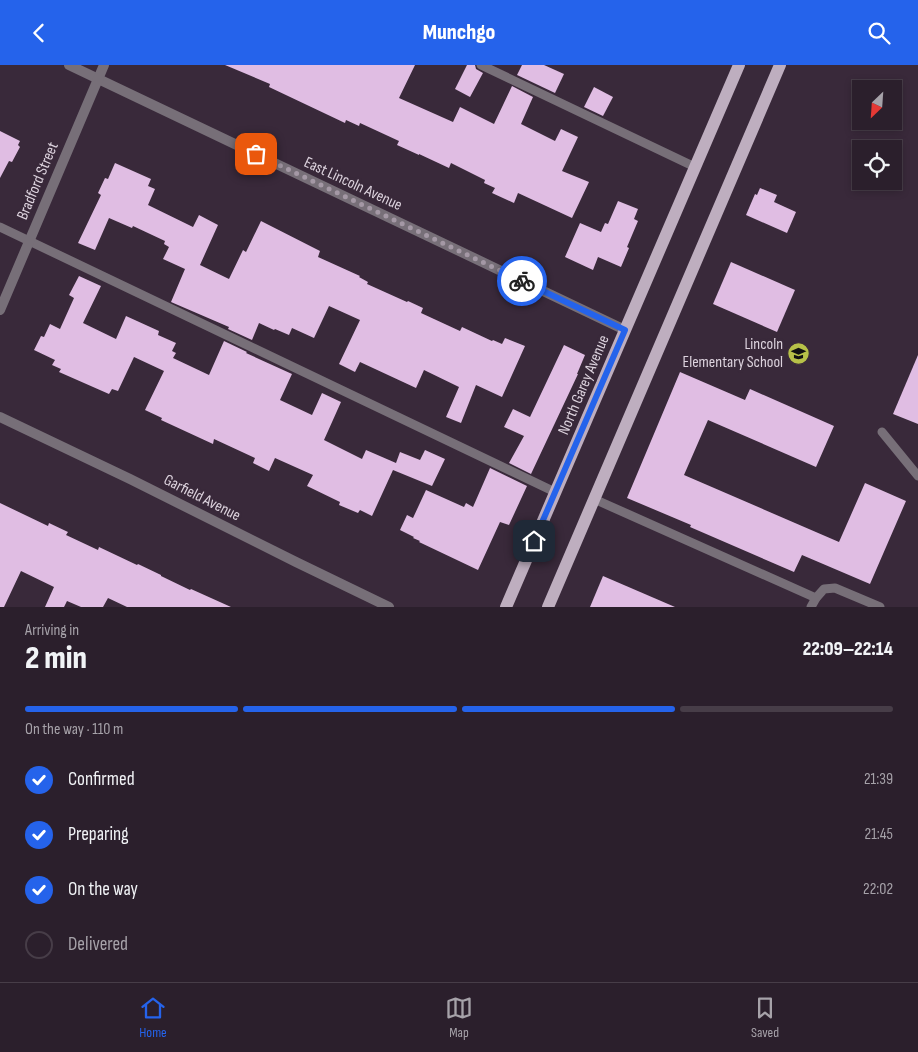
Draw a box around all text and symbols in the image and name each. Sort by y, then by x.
icon: back [25,19,53,47]
text: Munchgo [423,19,495,46]
icon: search [865,19,893,47]
north arrow [852,80,902,130]
map controls [852,80,902,190]
pin [235,133,277,175]
street label: Bradford Street [13,139,63,223]
icon: bag [242,140,270,168]
button: locate [852,140,902,190]
street label: East Lincoln Avenue [301,153,405,215]
courier [497,256,547,306]
icon: bike [508,267,536,295]
street label: North Garey Avenue [554,332,614,438]
place label: Lincoln Elementary School [683,335,783,372]
school or university icon: Lincoln Elementary School [787,341,811,365]
street label: Garfield Avenue [160,471,244,525]
pin [513,520,555,562]
icon: home [520,527,548,555]
text: Arriving in [25,621,79,640]
text: 22:09–22:14 [803,638,893,661]
text: 2 min [25,639,87,678]
text: On the way · 110 m [25,720,123,739]
icon: check [25,766,53,794]
text: Confirmed [68,768,135,791]
text: 21:39 [864,770,893,789]
icon: check [25,821,53,849]
text: Preparing [68,823,129,846]
text: 21:45 [865,825,893,844]
icon: check [25,876,53,904]
text: On the way [68,878,138,901]
text: 22:02 [863,880,893,899]
text: Delivered [68,933,128,956]
tab: Home [139,994,167,1041]
tab: Map [445,994,473,1041]
tab: Saved [751,994,779,1041]

